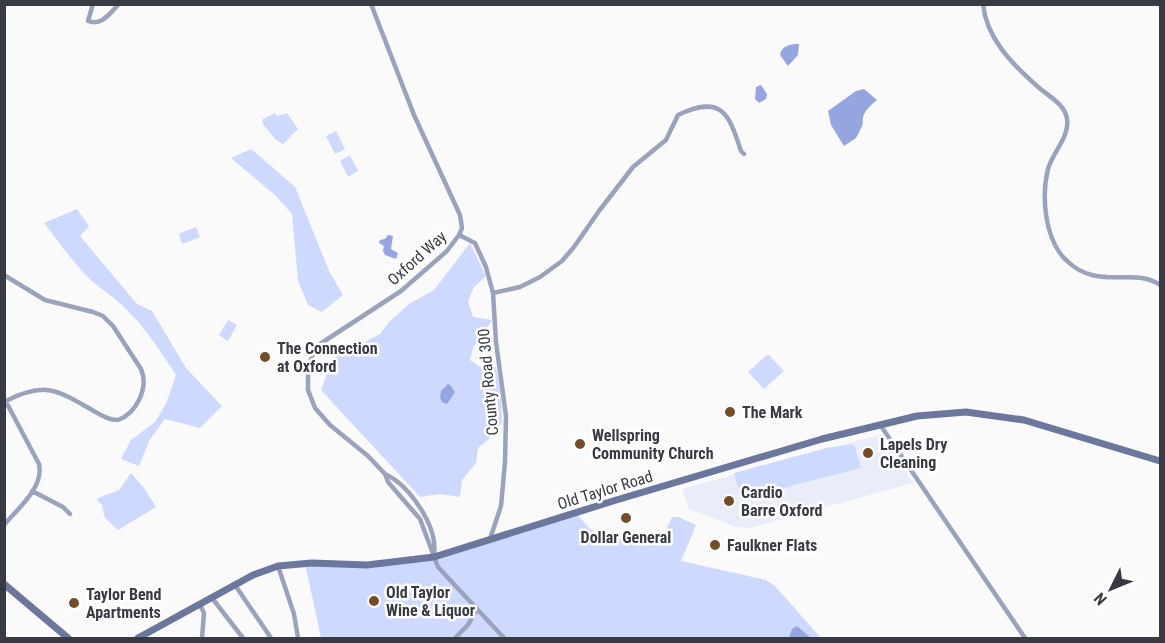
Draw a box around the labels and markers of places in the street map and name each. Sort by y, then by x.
place label: The Connection at Oxford [277,339,378,376]
marker: The Connection at Oxford [258,350,272,364]
place label: The Mark [742,403,803,422]
marker: The Mark [723,405,737,419]
place label: Wellspring Community Church [592,426,714,463]
place label: Lapels Dry Cleaning [880,435,947,472]
marker: Wellspring Community Church [573,437,587,451]
marker: Lapels Dry Cleaning [861,446,875,460]
place label: Cardio Barre Oxford [741,483,823,520]
marker: Cardio Barre Oxford [722,494,736,508]
marker: Dollar General [619,511,633,525]
place label: Dollar General [581,528,671,547]
place label: Faulkner Flats [727,536,817,555]
marker: Faulkner Flats [708,538,722,552]
place label: Old Taylor Wine & Liquor [386,583,475,620]
place label: Taylor Bend Apartments [86,585,161,622]
marker: Old Taylor Wine & Liquor [367,594,381,608]
marker: Taylor Bend Apartments [67,596,81,610]

